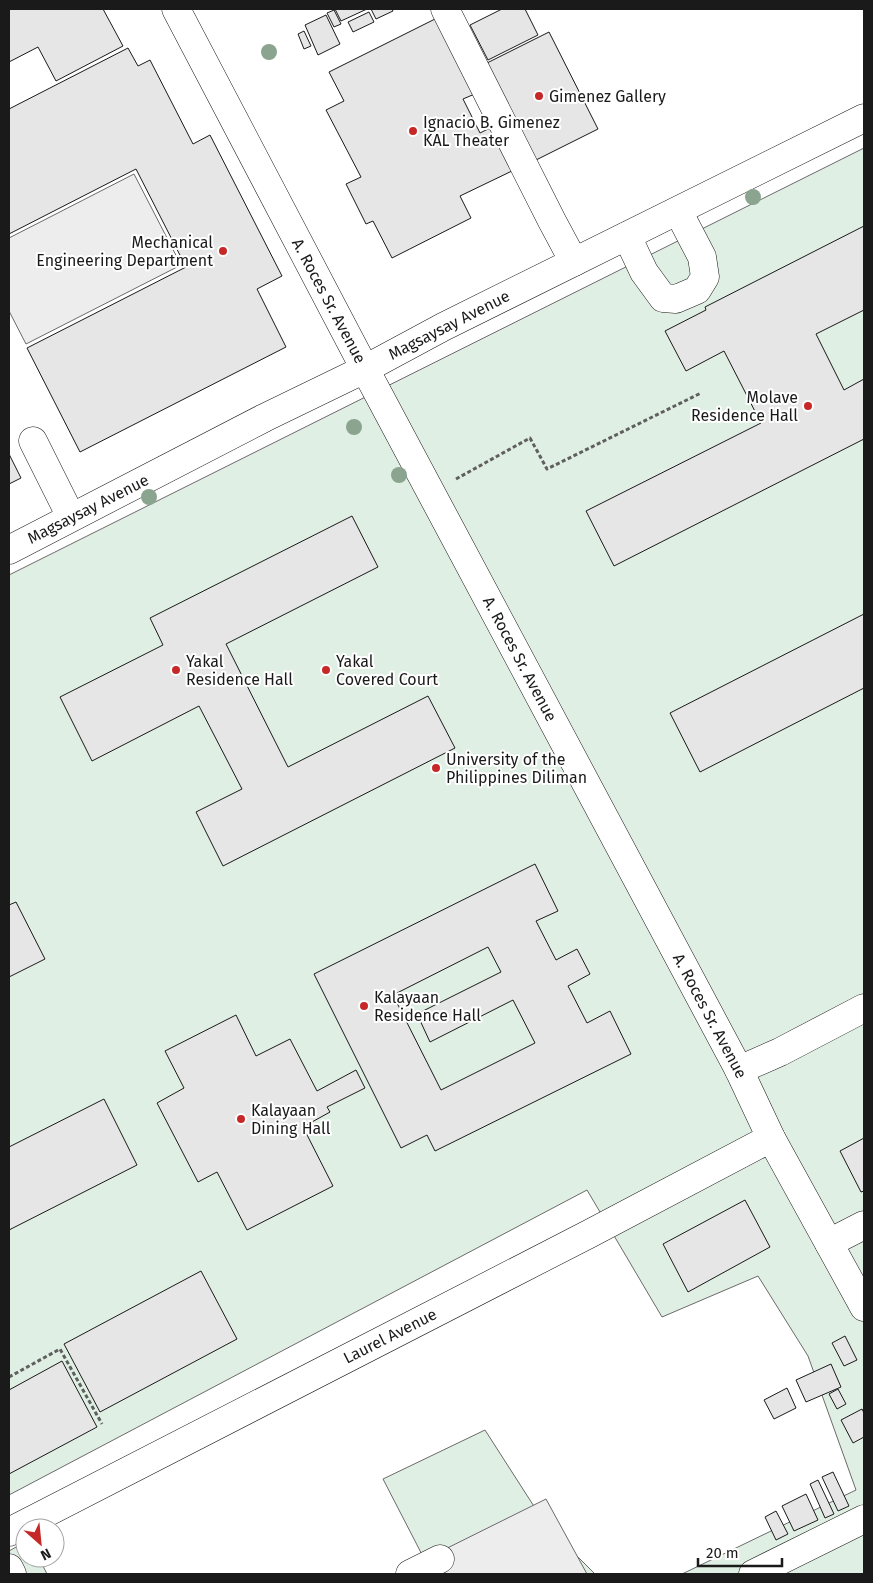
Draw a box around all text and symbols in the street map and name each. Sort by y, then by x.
place label: Gimenez Gallery [549,87,666,106]
marker: Gimenez Gallery [533,90,545,102]
place label: Ignacio B. Gimenez KAL Theater [423,113,560,150]
marker: Ignacio B. Gimenez KAL Theater [407,125,419,137]
place label: Mechanical Engineering Department [36,233,213,270]
street label: A. Roces Sr. Avenue [288,235,370,367]
marker: Mechanical Engineering Department [217,245,229,257]
street label: Magsaysay Avenue [385,286,513,364]
place label: Molave Residence Hall [691,388,798,425]
marker: Molave Residence Hall [802,400,814,412]
street label: Magsaysay Avenue [24,470,152,548]
street label: A. Roces Sr. Avenue [479,593,561,725]
place label: Yakal Residence Hall [186,652,293,689]
place label: Yakal Covered Court [336,652,438,689]
marker: Yakal Residence Hall [170,664,182,676]
marker: Yakal Covered Court [320,664,332,676]
place label: University of the Philippines Diliman [446,750,587,787]
marker: University of the Philippines Diliman [430,762,442,774]
street label: A. Roces Sr. Avenue [669,950,751,1082]
place label: Kalayaan Residence Hall [374,988,481,1025]
marker: Kalayaan Residence Hall [358,1000,370,1012]
place label: Kalayaan Dining Hall [251,1101,331,1138]
marker: Kalayaan Dining Hall [235,1113,247,1125]
street label: Laurel Avenue [340,1304,440,1368]
north arrow [15,1518,65,1568]
scale bar [698,1536,782,1568]
text: N [38,1544,54,1564]
text: 20 m [706,1544,739,1562]

